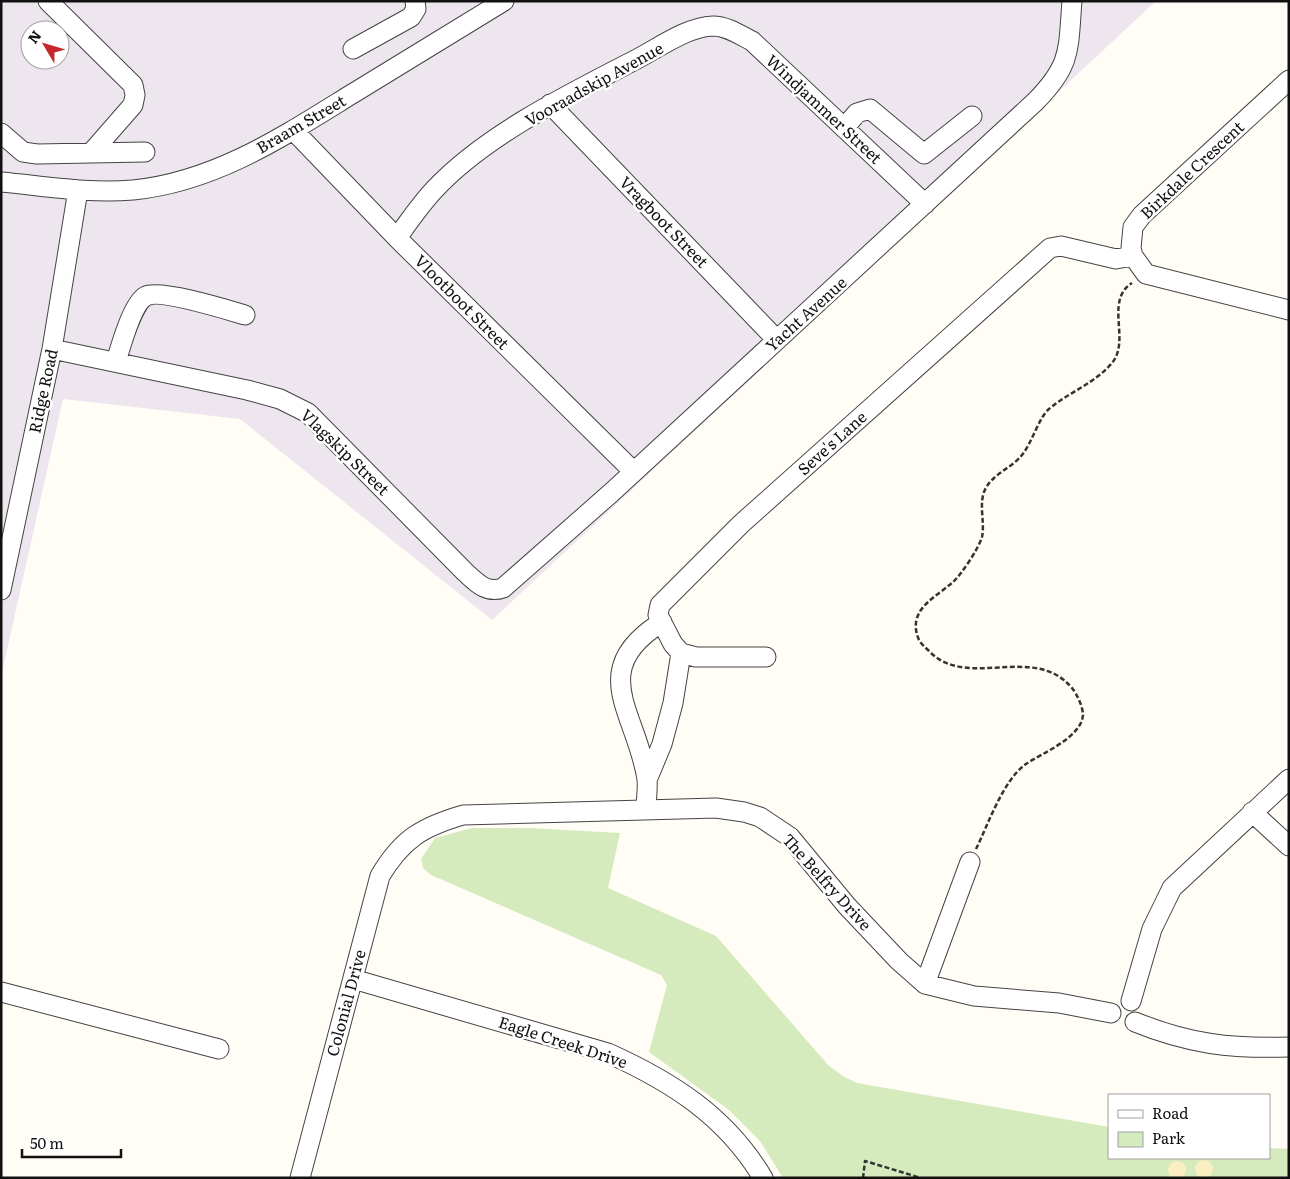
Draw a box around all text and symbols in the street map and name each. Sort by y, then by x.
north arrow [20,20,70,70]
text: N [22,25,46,47]
street label: Vooraadskip Avenue [520,35,667,131]
street label: Windjammer Street [761,48,888,169]
street label: Braam Street [251,88,350,158]
street label: Birkdale Crescent [1134,114,1249,224]
street label: Vragboot Street [615,170,715,273]
street label: Vlootboot Street [410,248,516,355]
street label: Yacht Avenue [759,270,851,356]
street label: Ridge Road [21,346,63,435]
street label: Vlagskip Street [296,402,396,500]
street label: Seve's Lane [791,405,871,480]
street label: The Belfry Drive [778,827,878,935]
street label: Colonial Drive [319,947,371,1059]
street label: Eagle Creek Drive [496,1009,631,1073]
legend [1108,1094,1270,1159]
text: Road [1152,1101,1188,1124]
scale bar [22,1126,121,1158]
text: Park [1152,1126,1186,1149]
text: 50 m [30,1131,64,1154]

